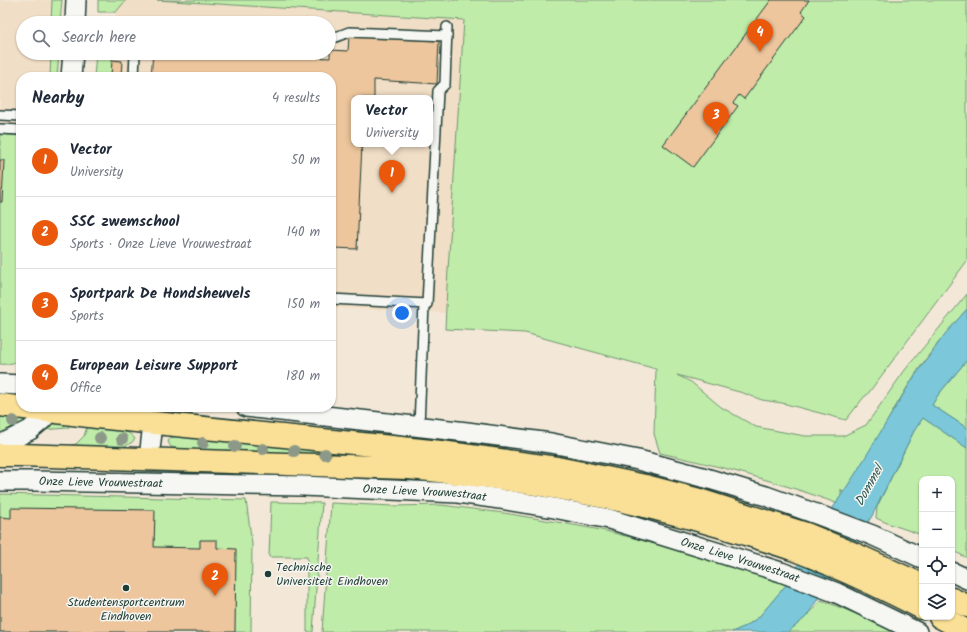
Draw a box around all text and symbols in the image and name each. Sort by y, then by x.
search box [16,16,336,60]
pin: 4 [747,19,773,52]
text: Search here [62,26,136,50]
icon: search [30,27,52,49]
text: Nearby [32,85,84,112]
text: 4 results [272,88,320,109]
popup [351,95,433,147]
text: Vector [365,99,407,123]
pin: 3 [703,102,729,135]
text: University [365,123,419,144]
text: Vector [70,138,112,162]
text: 1 [43,150,47,171]
text: 50 m [291,150,320,171]
pin: 1 [379,160,405,193]
text: University [70,162,123,183]
text: SSC zwemschool [70,210,180,234]
text: 2 [41,222,49,243]
text: 140 m [287,222,320,243]
text: Sports · Onze Lieve Vrouwestraat [70,234,252,255]
text: Sportpark De Hondsheuvels [70,282,251,306]
text: 3 [41,294,49,315]
text: 150 m [287,294,320,315]
your location [392,303,412,323]
text: Sports [70,306,104,327]
text: European Leisure Support [70,354,238,378]
text: 4 [41,366,49,387]
text: 180 m [286,366,320,387]
text: Office [70,378,101,399]
water label: Dommel [849,459,891,510]
street label: Onze Lieve Vrouwestraat [39,472,164,493]
map controls [919,476,955,620]
button: + [919,476,955,512]
street label: Onze Lieve Vrouwestraat [362,480,488,507]
button: − [919,512,955,548]
street label: Onze Lieve Vrouwestraat [678,533,803,588]
button: locate [919,548,955,584]
place label: Technische Universiteit Eindhoven [276,558,388,591]
pin: 2 [202,563,228,596]
marker: Technische Universiteit Eindhoven [263,569,273,579]
marker: Studentensportcentrum Eindhoven [121,583,131,593]
button: layers [919,584,955,620]
place label: Studentensportcentrum Eindhoven [68,593,185,626]

